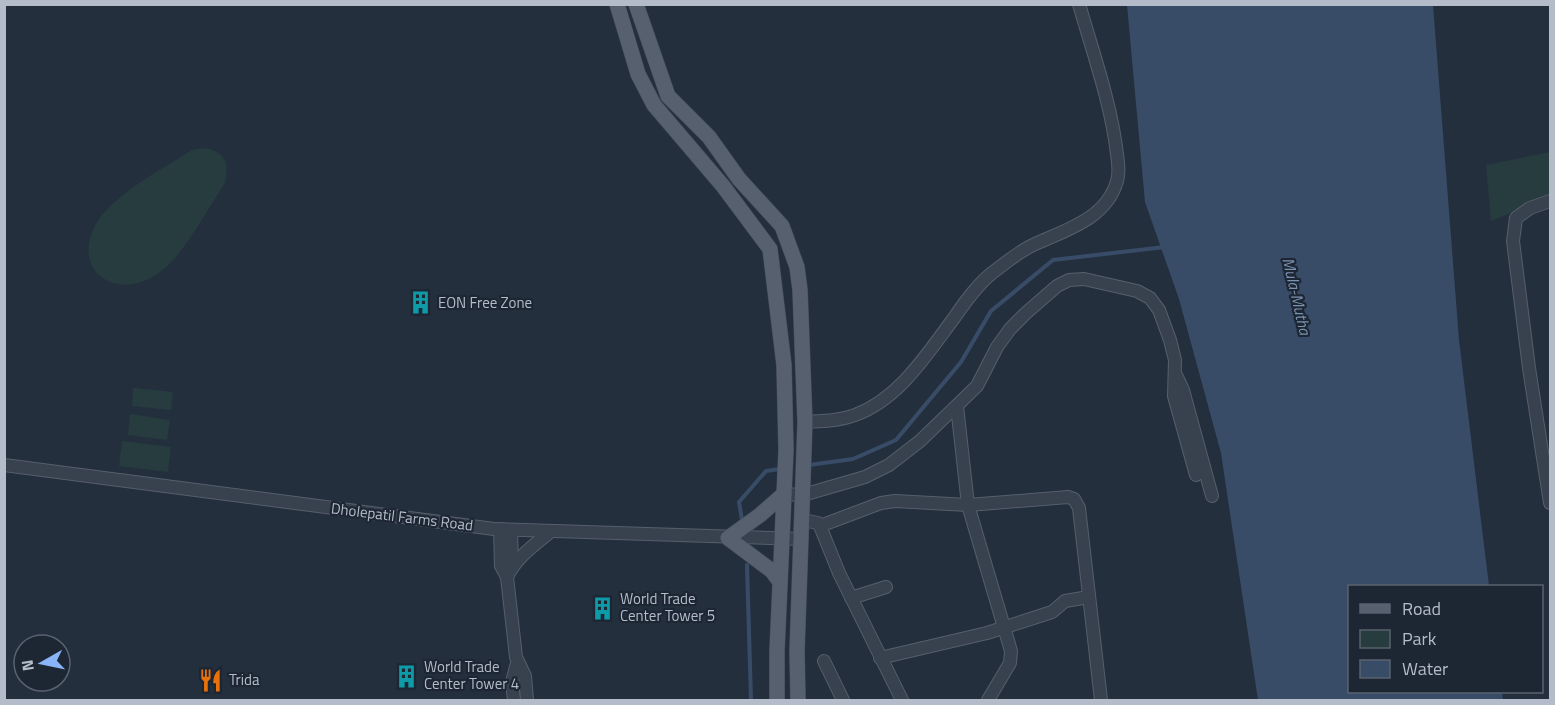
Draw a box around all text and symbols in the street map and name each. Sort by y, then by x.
water label: Mula-Mutha [1276,255,1318,338]
building icon: EON Free Zone [407,290,433,316]
place label: EON Free Zone [438,291,532,314]
street label: Dholepatil Farms Road [330,496,474,537]
legend [1348,585,1543,693]
place label: World Trade Center Tower 5 [620,587,715,627]
building icon: World Trade Center Tower 5 [589,595,615,621]
text: Road [1402,595,1441,622]
text: Park [1402,625,1437,652]
north arrow [12,633,72,693]
place label: World Trade Center Tower 4 [424,655,519,695]
text: Water [1402,655,1448,682]
text: N [14,658,40,673]
building icon: World Trade Center Tower 4 [393,663,419,689]
restaurant icon: Trida [198,667,224,693]
place label: Trida [229,668,260,691]

